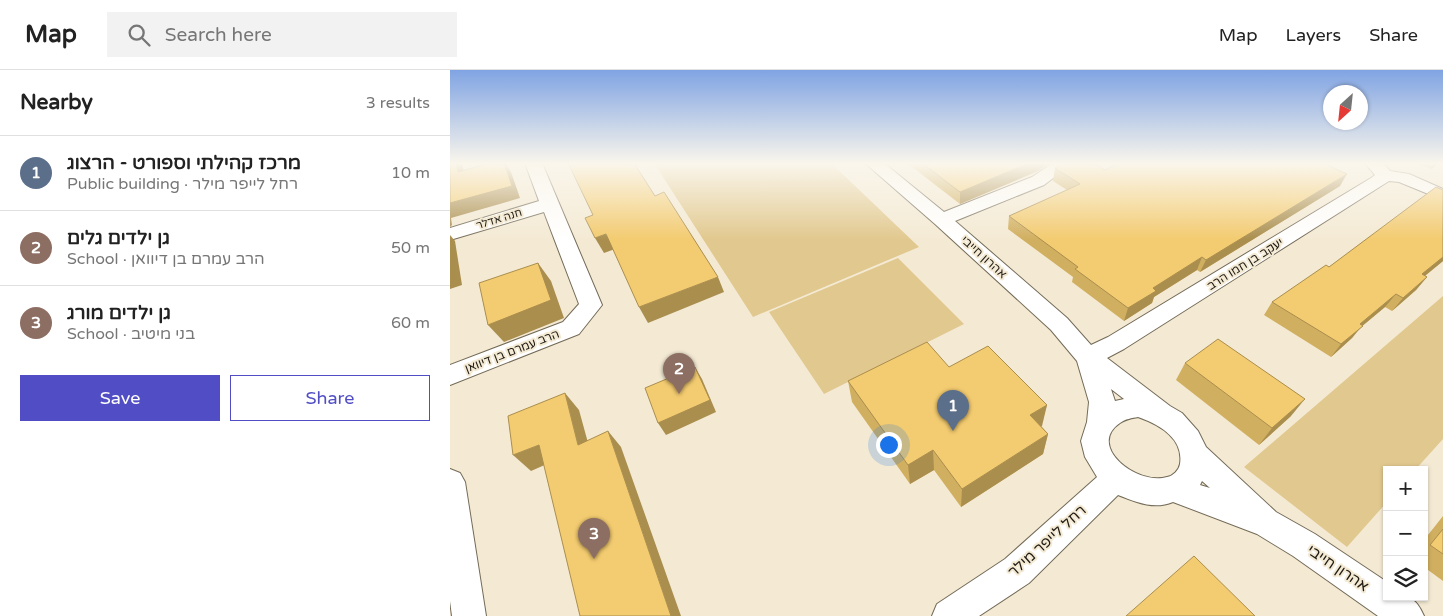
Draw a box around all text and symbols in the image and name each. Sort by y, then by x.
search box [107,12,457,57]
text: Map [25,20,77,49]
icon: search [125,21,153,49]
text: Search here [165,24,272,46]
text: Map [1219,24,1258,46]
text: Layers [1286,24,1341,46]
text: Share [1369,24,1418,46]
north arrow [1323,85,1368,130]
text: Nearby [20,90,93,115]
text: 3 results [366,93,430,113]
text: מרכז קהילתי וספורט - הרצוג [67,152,301,174]
text: 1 [31,163,41,183]
text: 10 m [391,163,430,183]
text: Public building · רחל לייפר מילר [67,174,298,194]
street label: חנה אדלר [474,206,524,232]
text: גן ילדים גלים [67,227,170,249]
street label: אהרון חייבי [958,233,1010,281]
street label: יעקב בן חמו הרב [1204,235,1286,293]
text: 2 [31,238,41,258]
text: 50 m [391,238,430,258]
text: School · הרב עמרם בן דיוואן [67,249,264,269]
text: גן ילדים מורג [67,302,171,324]
text: 3 [31,313,41,333]
text: 60 m [391,313,430,333]
text: School · בני מיטיב [67,324,195,344]
street label: הרב עמרם בן דיוואן [463,327,561,375]
pin: 2 [663,353,695,394]
button: Save [20,375,220,421]
button: Share [230,375,430,421]
pin: 1 [937,390,969,431]
your location [876,432,902,458]
map controls [1383,466,1428,601]
button: + [1383,466,1428,511]
street label: רחל לייפר מילר [1004,501,1090,581]
button: − [1383,511,1428,556]
pin: 3 [578,518,610,559]
street label: אהרון חייבי [1304,541,1372,595]
button: layers [1383,556,1428,601]

